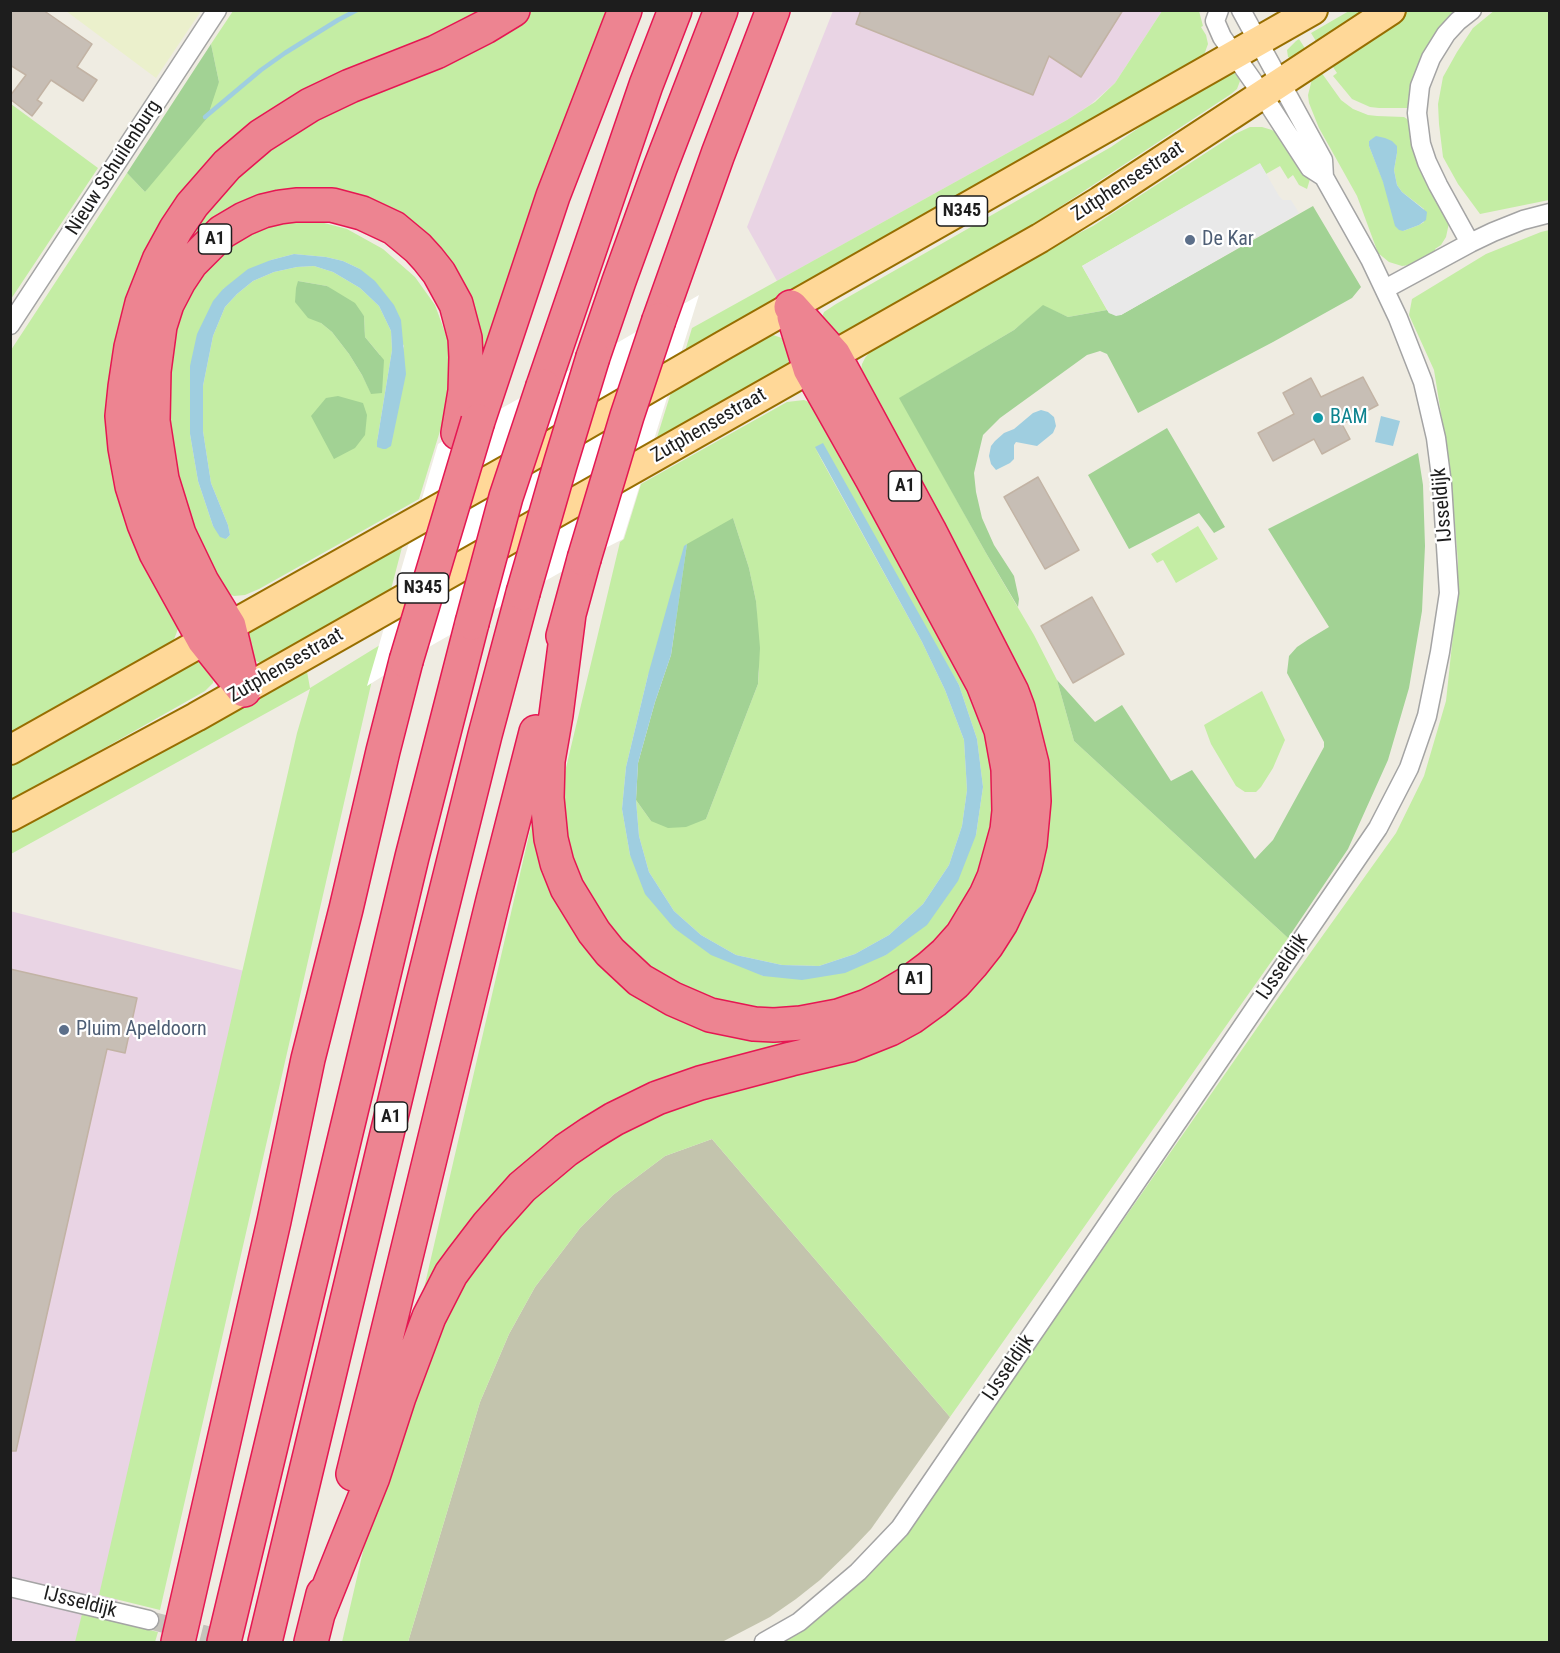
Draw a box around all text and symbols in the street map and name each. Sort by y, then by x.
street label: Nieuw Schuilenburg [61,96,167,240]
street label: Zutphensestraat [1067,137,1189,227]
road number: N345 [936,196,988,226]
road number: A1 [198,224,232,254]
place label: De Kar [1202,228,1254,252]
marker: De Kar [1183,233,1197,247]
street label: Zutphensestraat [647,383,771,469]
place label: BAM [1330,406,1368,430]
marker: BAM [1311,411,1325,425]
street label: IJsseldijk [1428,467,1458,543]
road number: A1 [888,471,922,501]
road number: N345 [398,573,448,603]
street label: Zutphensestraat [224,623,348,709]
street label: IJsseldijk [1252,929,1314,1005]
road number: A1 [898,964,932,994]
place label: Pluim Apeldoorn [76,1018,207,1042]
marker: Pluim Apeldoorn [57,1023,71,1037]
road number: A1 [374,1102,408,1132]
street label: IJsseldijk [978,1330,1040,1406]
street label: IJsseldijk [41,1582,119,1624]

